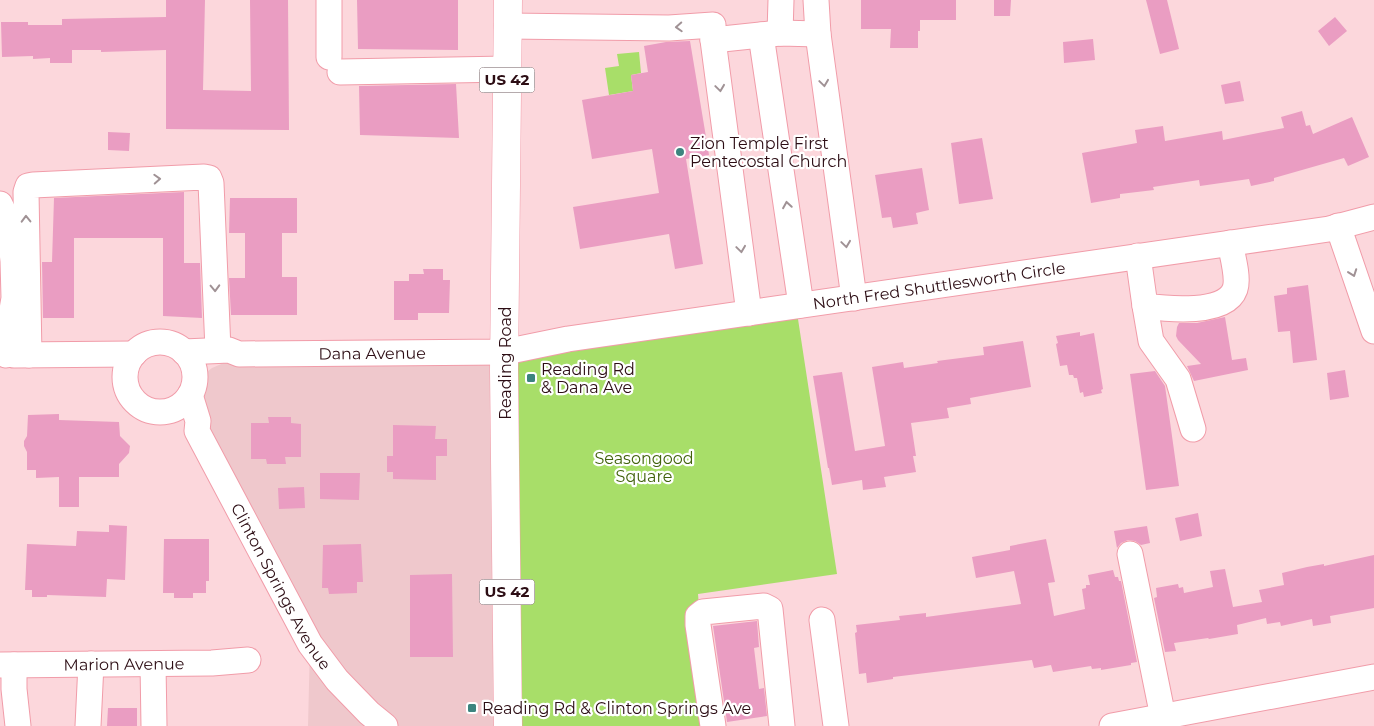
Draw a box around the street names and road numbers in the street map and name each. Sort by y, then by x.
road number: US 42 [480,68,534,92]
street label: North Fred Shuttlesworth Circle [812,258,1067,314]
street label: Reading Road [496,306,515,420]
street label: Dana Avenue [318,344,426,363]
street label: Clinton Springs Avenue [227,500,335,674]
road number: US 42 [480,580,534,604]
street label: Marion Avenue [63,654,185,674]

